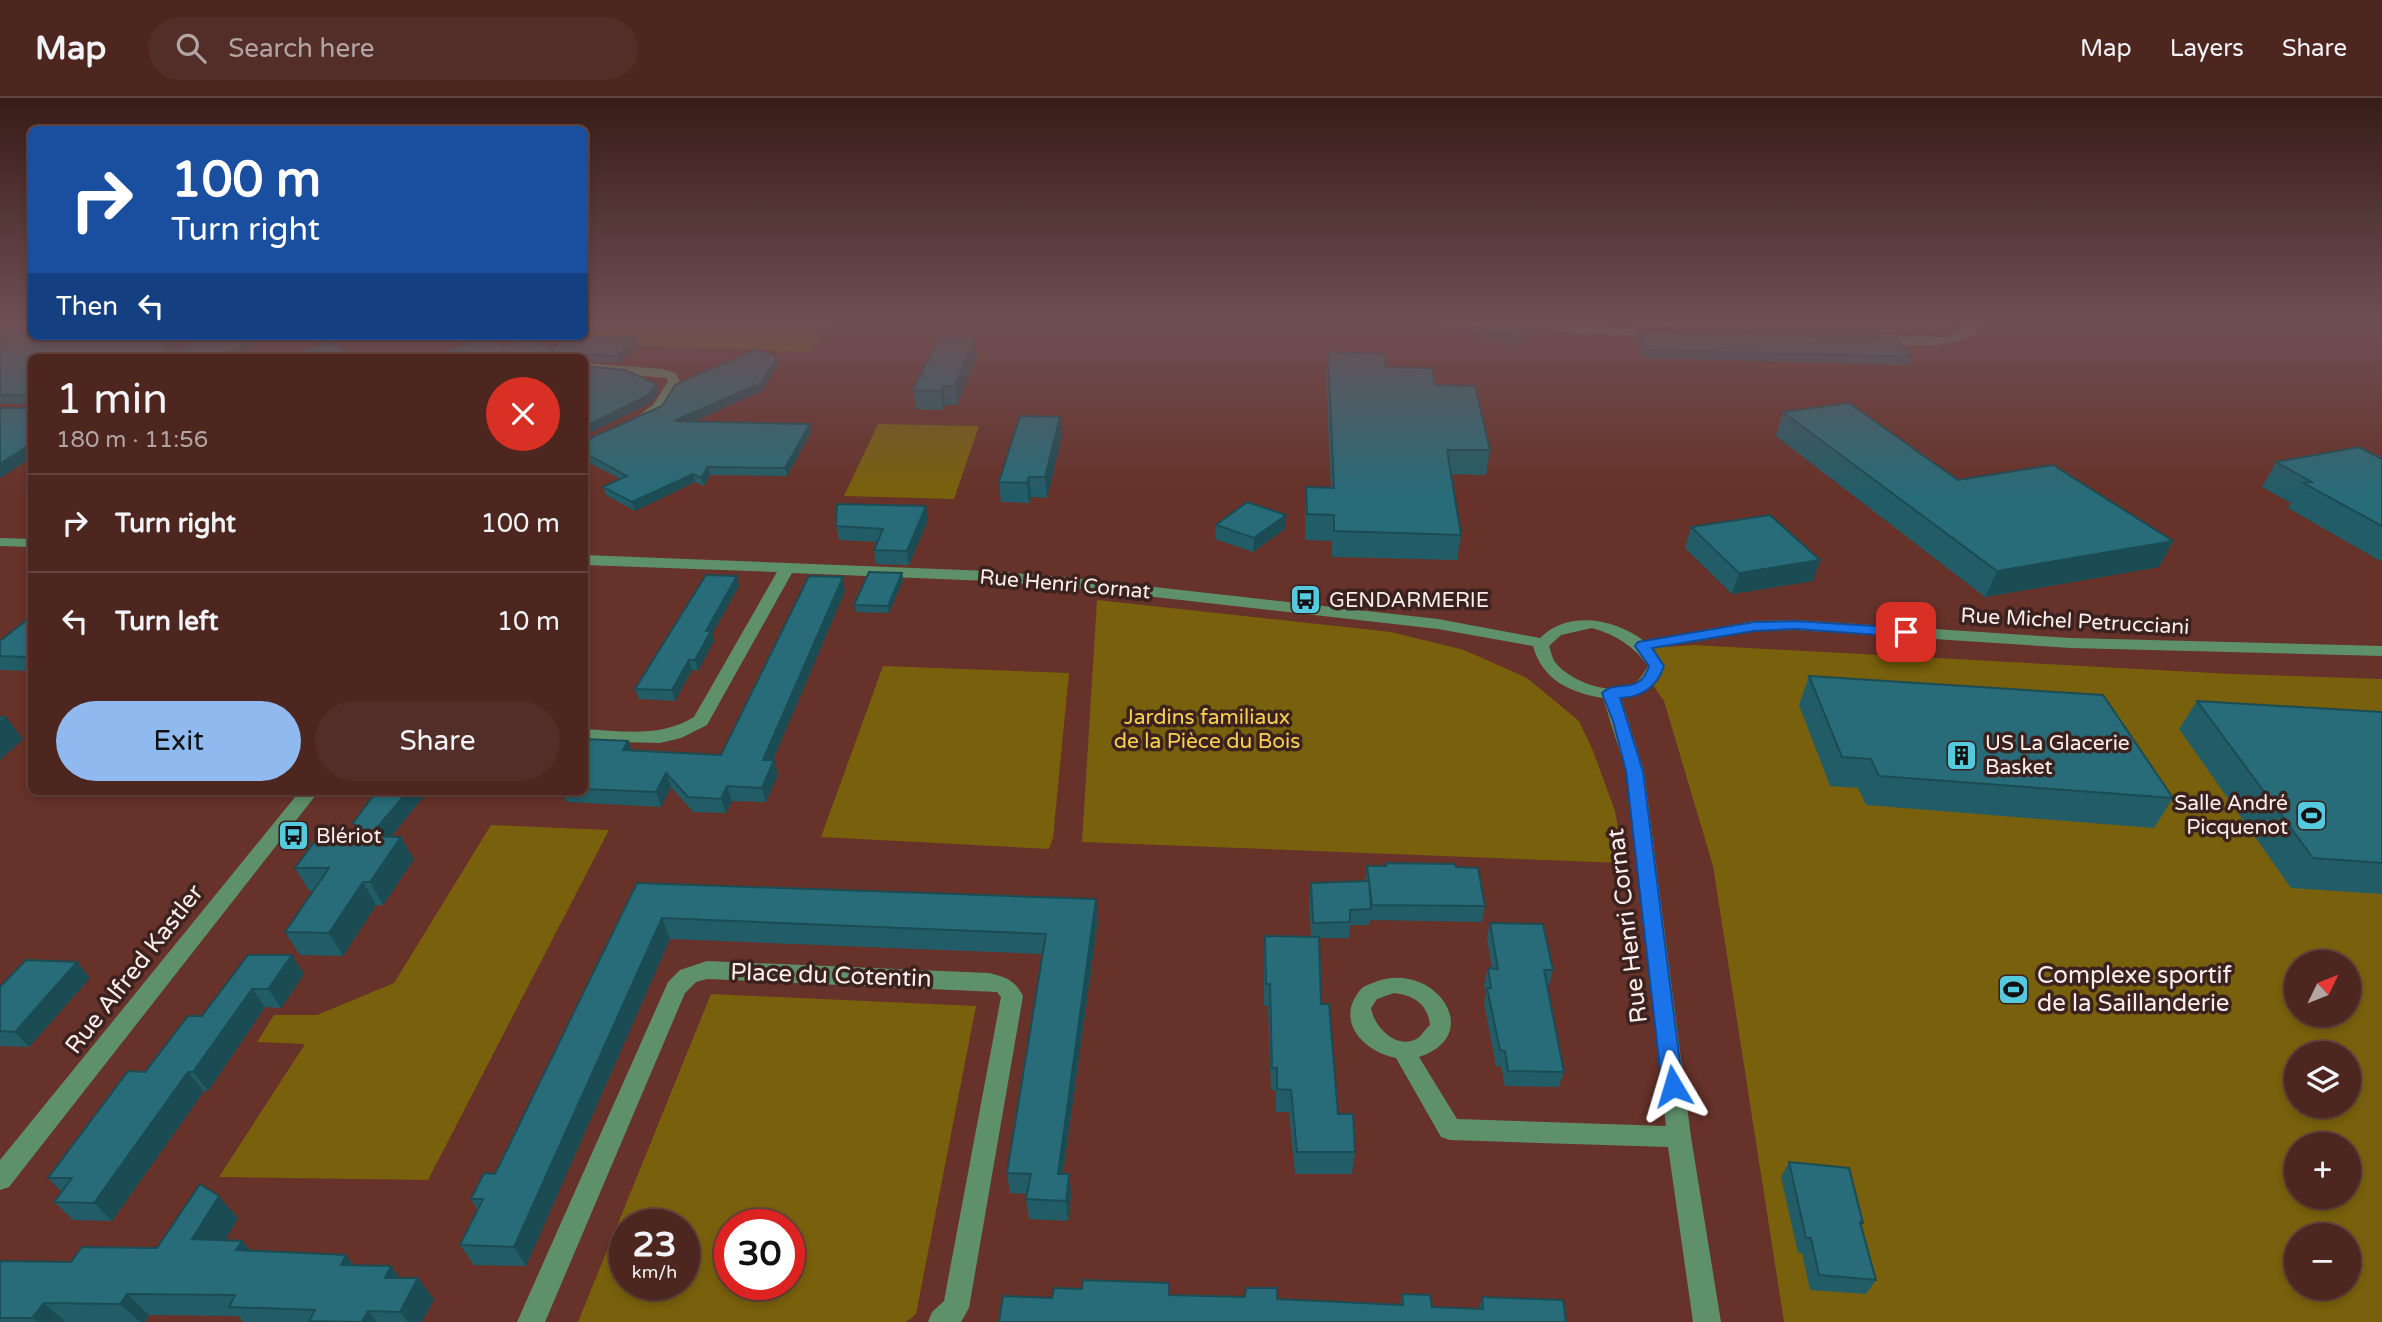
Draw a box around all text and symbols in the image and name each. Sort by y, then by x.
search box [148,17,638,80]
text: Map [35,29,106,68]
icon: search [172,29,210,67]
text: Search here [228,33,374,64]
text: Map [2080,34,2132,63]
text: Layers [2170,34,2244,63]
text: Share [2282,34,2347,63]
text: 100 m [171,151,321,210]
icon: right [56,154,147,245]
text: Turn right [171,211,320,249]
icon: left [132,287,170,325]
text: Then [56,291,118,322]
text: 1 min [56,374,168,425]
button: close [486,377,560,451]
text: 180 m · 11:56 [56,426,208,454]
icon: right [56,504,94,542]
text: Turn right [115,508,236,539]
text: 100 m [480,508,560,539]
street label: Rue Henri Cornat [978,565,1151,604]
bus stop icon: GENDARMERIE [1289,583,1323,617]
place label: GENDARMERIE [1329,588,1489,613]
icon: left [56,602,94,640]
pin [1876,602,1936,662]
street label: Rue Michel Petrucciani [1960,603,2190,640]
text: Turn left [115,606,218,637]
text: 10 m [497,606,560,637]
icon: arrive [1887,613,1925,651]
button: Exit [56,701,301,781]
button: Share [315,701,560,781]
park label: Jardins familiaux de la Pièce du Bois [1114,705,1300,754]
place label: US La Glacerie Basket [1985,731,2130,780]
building icon: US La Glacerie Basket [1945,738,1979,772]
place label: Salle André Picquenot [2174,791,2288,840]
sports icon: Salle André Picquenot [2294,798,2328,832]
bus stop icon: Blériot [276,819,310,853]
place label: Blériot [316,824,382,849]
street label: Rue Henri Cornat [1601,827,1654,1025]
street label: Rue Alfred Kastler [59,878,210,1060]
north arrow [2284,950,2361,1027]
map controls [2284,950,2361,1300]
street label: Place du Cotentin [730,957,932,994]
place label: Complexe sportif de la Saillanderie [2037,961,2233,1018]
sports icon: Complexe sportif de la Saillanderie [1997,972,2031,1006]
button: layers [2284,1041,2361,1118]
position arrow [1636,1049,1710,1123]
button: + [2284,1132,2361,1209]
speed limit sign: 30 [714,1209,805,1300]
button: − [2284,1223,2361,1300]
text: 23 [633,1224,676,1266]
text: km/h [632,1261,677,1283]

